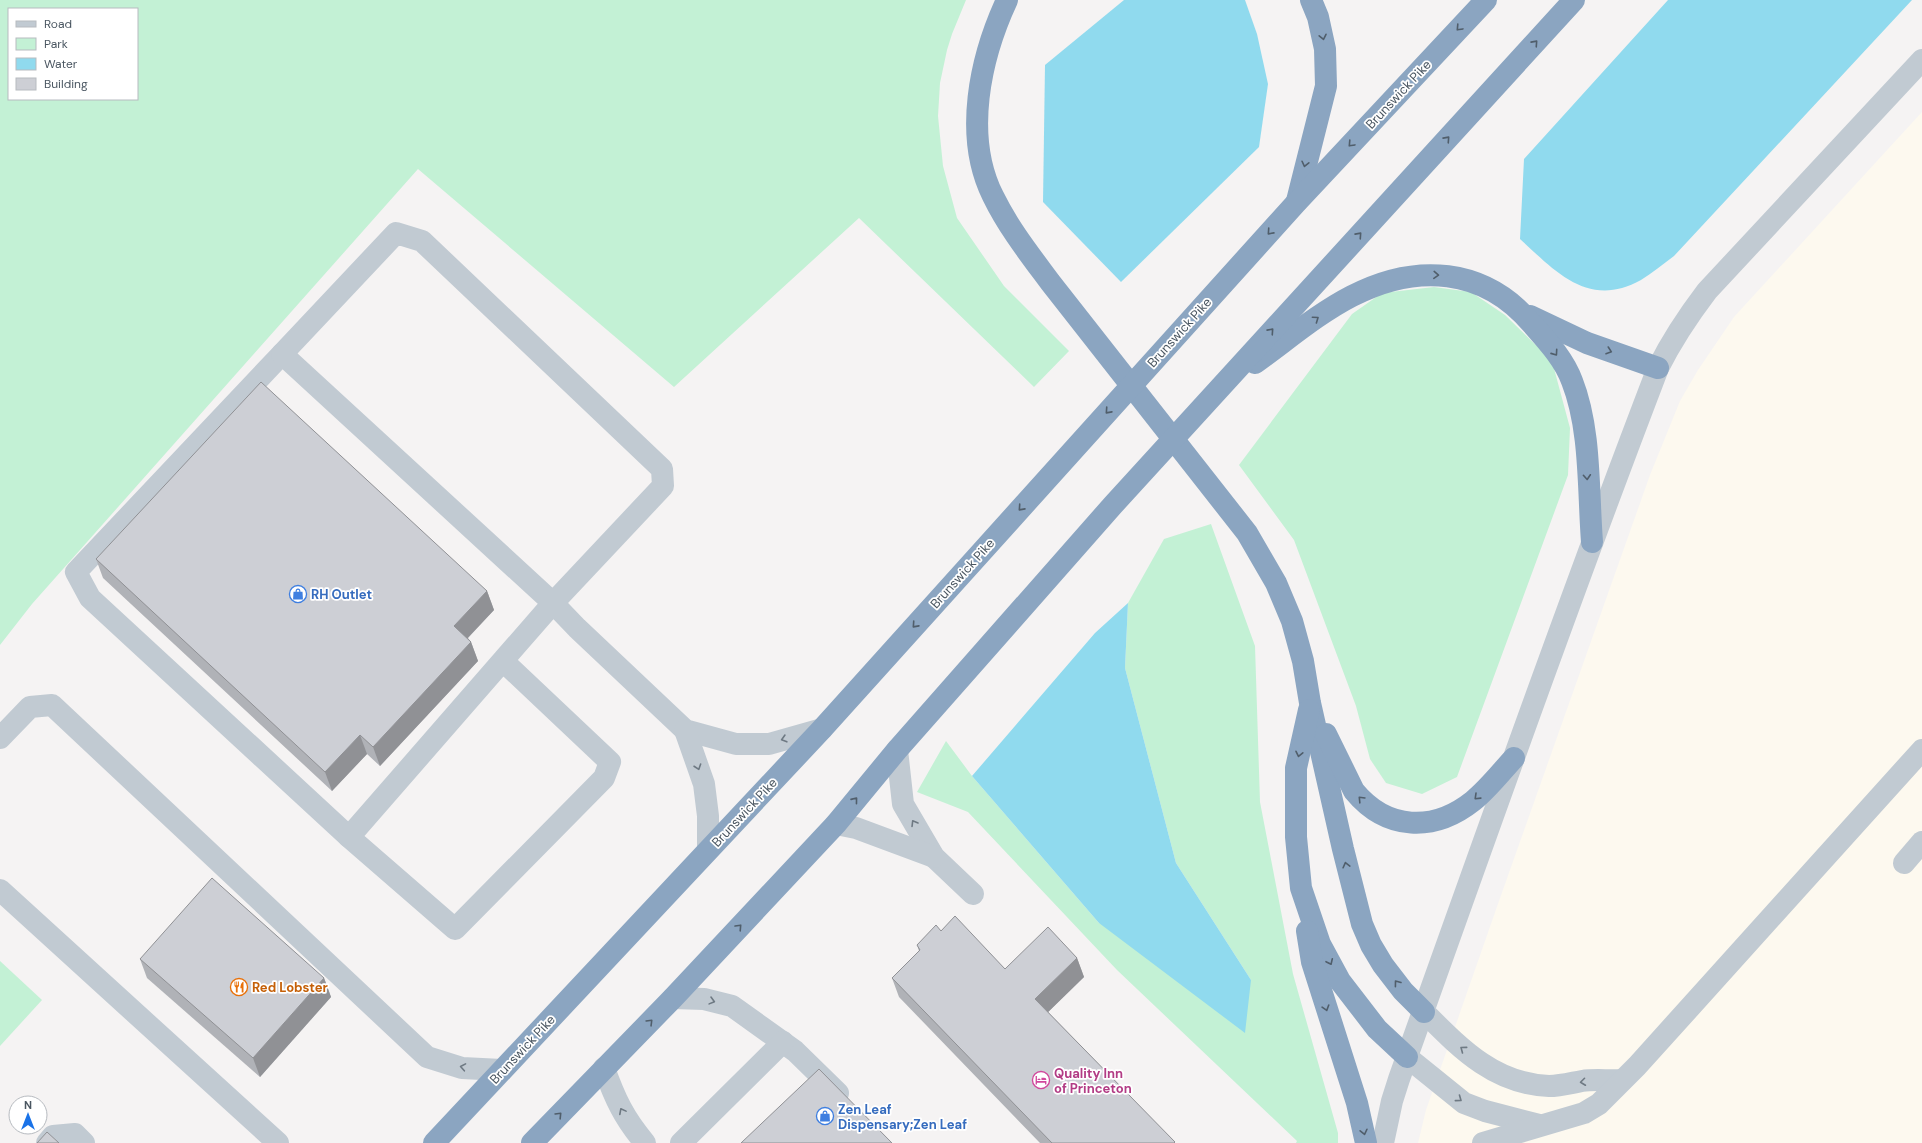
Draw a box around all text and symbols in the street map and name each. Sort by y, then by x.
legend [8,8,138,100]
text: Road [44,16,72,32]
one-way arrow [1457,23,1464,31]
one-way arrow [1318,34,1327,40]
text: Park [44,36,68,52]
one-way arrow [1530,41,1537,48]
text: Water [44,56,78,72]
street label: Brunswick Pike [1362,56,1435,132]
text: Building [44,76,88,92]
one-way arrow [1442,137,1449,144]
one-way arrow [1349,139,1356,147]
one-way arrow [1302,161,1310,167]
one-way arrow [1268,227,1275,234]
one-way arrow [1355,232,1362,240]
one-way arrow [1433,271,1439,279]
street label: Brunswick Pike [1143,294,1215,371]
one-way arrow [1312,317,1319,324]
one-way arrow [1267,328,1274,336]
one-way arrow [1605,346,1612,354]
one-way arrow [1550,349,1558,356]
one-way arrow [1105,406,1113,414]
one-way arrow [1583,474,1592,480]
one-way arrow [1018,503,1025,510]
street label: Brunswick Pike [926,535,998,612]
shop icon: RH Outlet [288,584,308,604]
place label: RH Outlet [311,586,372,603]
one-way arrow [912,620,919,628]
one-way arrow [781,734,788,743]
one-way arrow [1295,751,1303,758]
one-way arrow [693,763,702,770]
street label: Brunswick Pike [708,774,781,850]
one-way arrow [1474,792,1482,800]
one-way arrow [1359,796,1366,804]
one-way arrow [851,798,858,805]
one-way arrow [912,820,919,827]
one-way arrow [1343,862,1351,868]
one-way arrow [734,924,742,932]
one-way arrow [1325,958,1333,965]
restaurant icon: Red Lobster [229,977,249,997]
place label: Red Lobster [252,979,329,996]
one-way arrow [1395,981,1402,988]
one-way arrow [708,996,715,1005]
one-way arrow [1321,1004,1330,1011]
street label: Brunswick Pike [486,1011,559,1087]
one-way arrow [645,1019,653,1027]
one-way arrow [1461,1047,1468,1054]
one-way arrow [460,1063,467,1072]
place label: Quality Inn of Princeton [1054,1065,1132,1097]
hotel icon: Quality Inn of Princeton [1031,1070,1051,1090]
one-way arrow [1580,1077,1586,1086]
one-way arrow [1455,1094,1462,1102]
north arrow [8,1095,48,1135]
text: N [24,1098,32,1112]
place label: Zen Leaf Dispensary;Zen Leaf [838,1101,967,1133]
shop icon: Zen Leaf Dispensary;Zen Leaf [815,1106,835,1126]
one-way arrow [619,1108,627,1116]
one-way arrow [554,1112,562,1120]
one-way arrow [1359,1129,1367,1135]

